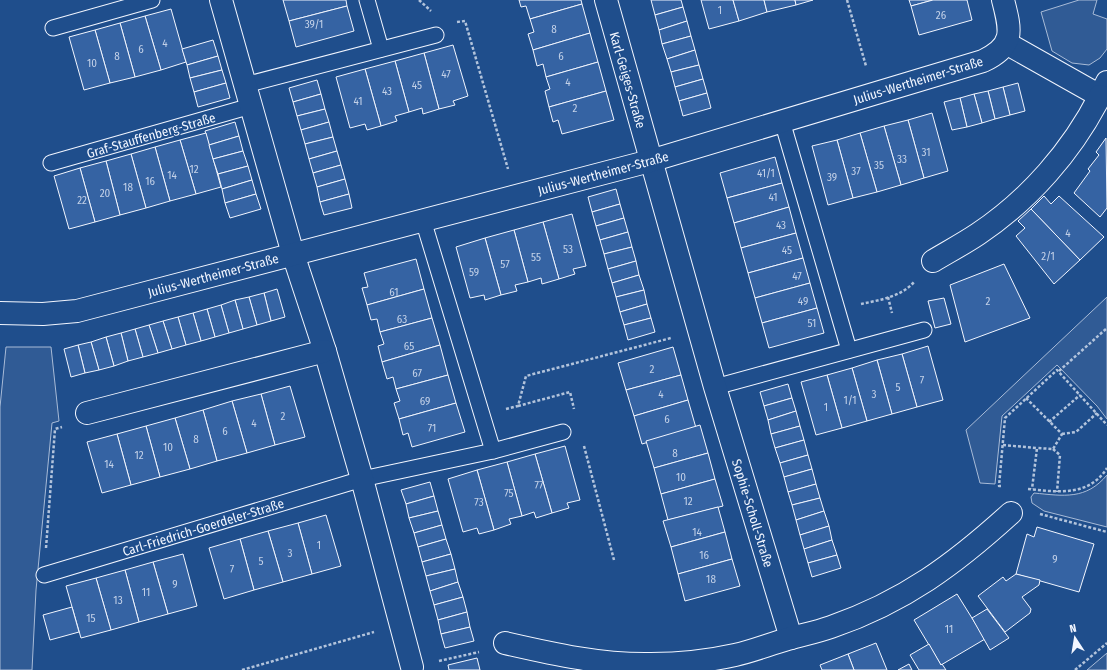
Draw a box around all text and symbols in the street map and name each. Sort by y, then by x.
house number: 1 [718,4,722,17]
house number: 26 [936,9,947,22]
house number: 39/1 [305,18,323,31]
house number: 8 [551,23,557,36]
street label: Karl-Geiges-Straße [607,30,648,130]
house number: 4 [162,37,168,50]
house number: 6 [138,43,144,56]
house number: 8 [114,50,120,63]
house number: 6 [558,50,564,63]
street label: Julius-Wertheimer-Straße [851,54,985,107]
house number: 10 [87,57,97,70]
house number: 47 [441,68,451,81]
house number: 4 [565,76,571,89]
house number: 45 [412,79,422,92]
house number: 43 [382,85,392,98]
house number: 41 [353,95,363,108]
house number: 2 [573,102,578,115]
street label: Graf-Stauffenberg-Straße [85,110,217,161]
house number: 31 [922,146,931,159]
street label: Julius-Wertheimer-Straße [536,149,670,198]
house number: 33 [897,153,907,166]
house number: 35 [874,159,884,172]
house number: 12 [189,163,199,176]
house number: 37 [851,165,861,178]
house number: 41/1 [757,167,775,180]
house number: 14 [167,169,177,182]
house number: 39 [827,171,837,184]
house number: 16 [145,175,155,188]
house number: 18 [123,181,133,194]
house number: 20 [100,187,111,200]
house number: 41 [768,191,778,204]
house number: 22 [77,194,87,207]
house number: 43 [776,219,786,232]
house number: 4 [1065,227,1071,240]
house number: 53 [563,243,573,256]
house number: 45 [782,244,792,257]
house number: 2/1 [1041,250,1055,263]
street label: Julius-Wertheimer-Straße [146,251,280,300]
house number: 55 [531,251,541,264]
house number: 57 [500,258,510,271]
house number: 59 [469,266,479,279]
house number: 47 [792,270,802,283]
house number: 61 [389,286,399,299]
house number: 49 [798,295,808,308]
house number: 2 [986,295,991,308]
house number: 63 [397,313,407,326]
house number: 51 [808,317,816,330]
house number: 65 [404,340,414,353]
house number: 2 [650,363,655,376]
house number: 67 [412,367,422,380]
house number: 7 [920,374,925,387]
house number: 5 [895,381,901,394]
house number: 4 [658,388,664,401]
house number: 3 [872,388,877,401]
house number: 1/1 [843,394,857,407]
house number: 69 [420,395,430,408]
house number: 1 [824,401,828,414]
house number: 2 [281,410,286,423]
house number: 6 [664,413,670,426]
house number: 4 [251,417,257,430]
house number: 71 [428,422,436,435]
house number: 6 [222,425,228,438]
house number: 8 [193,433,199,446]
house number: 10 [163,441,173,454]
house number: 8 [672,447,678,460]
house number: 12 [134,449,144,462]
street label: Sophie-Scholl-Straße [729,457,776,569]
house number: 14 [104,458,114,471]
house number: 10 [676,471,686,484]
house number: 77 [535,479,544,492]
house number: 75 [504,487,514,500]
house number: 12 [683,495,693,508]
street label: Carl-Friedrich-Goerdeler-Straße [121,496,286,559]
house number: 73 [474,496,484,509]
house number: 14 [692,526,702,539]
house number: 1 [317,539,321,552]
house number: 3 [288,547,293,560]
house number: 16 [699,549,709,562]
house number: 9 [1052,553,1058,566]
house number: 5 [258,555,264,568]
house number: 7 [230,563,235,576]
house number: 18 [706,573,716,586]
house number: 9 [172,578,178,591]
house number: 11 [142,586,150,599]
house number: 13 [113,594,123,607]
house number: 15 [86,612,96,625]
north arrow [1055,618,1095,658]
text: N [1068,622,1078,636]
house number: 11 [945,623,953,636]

